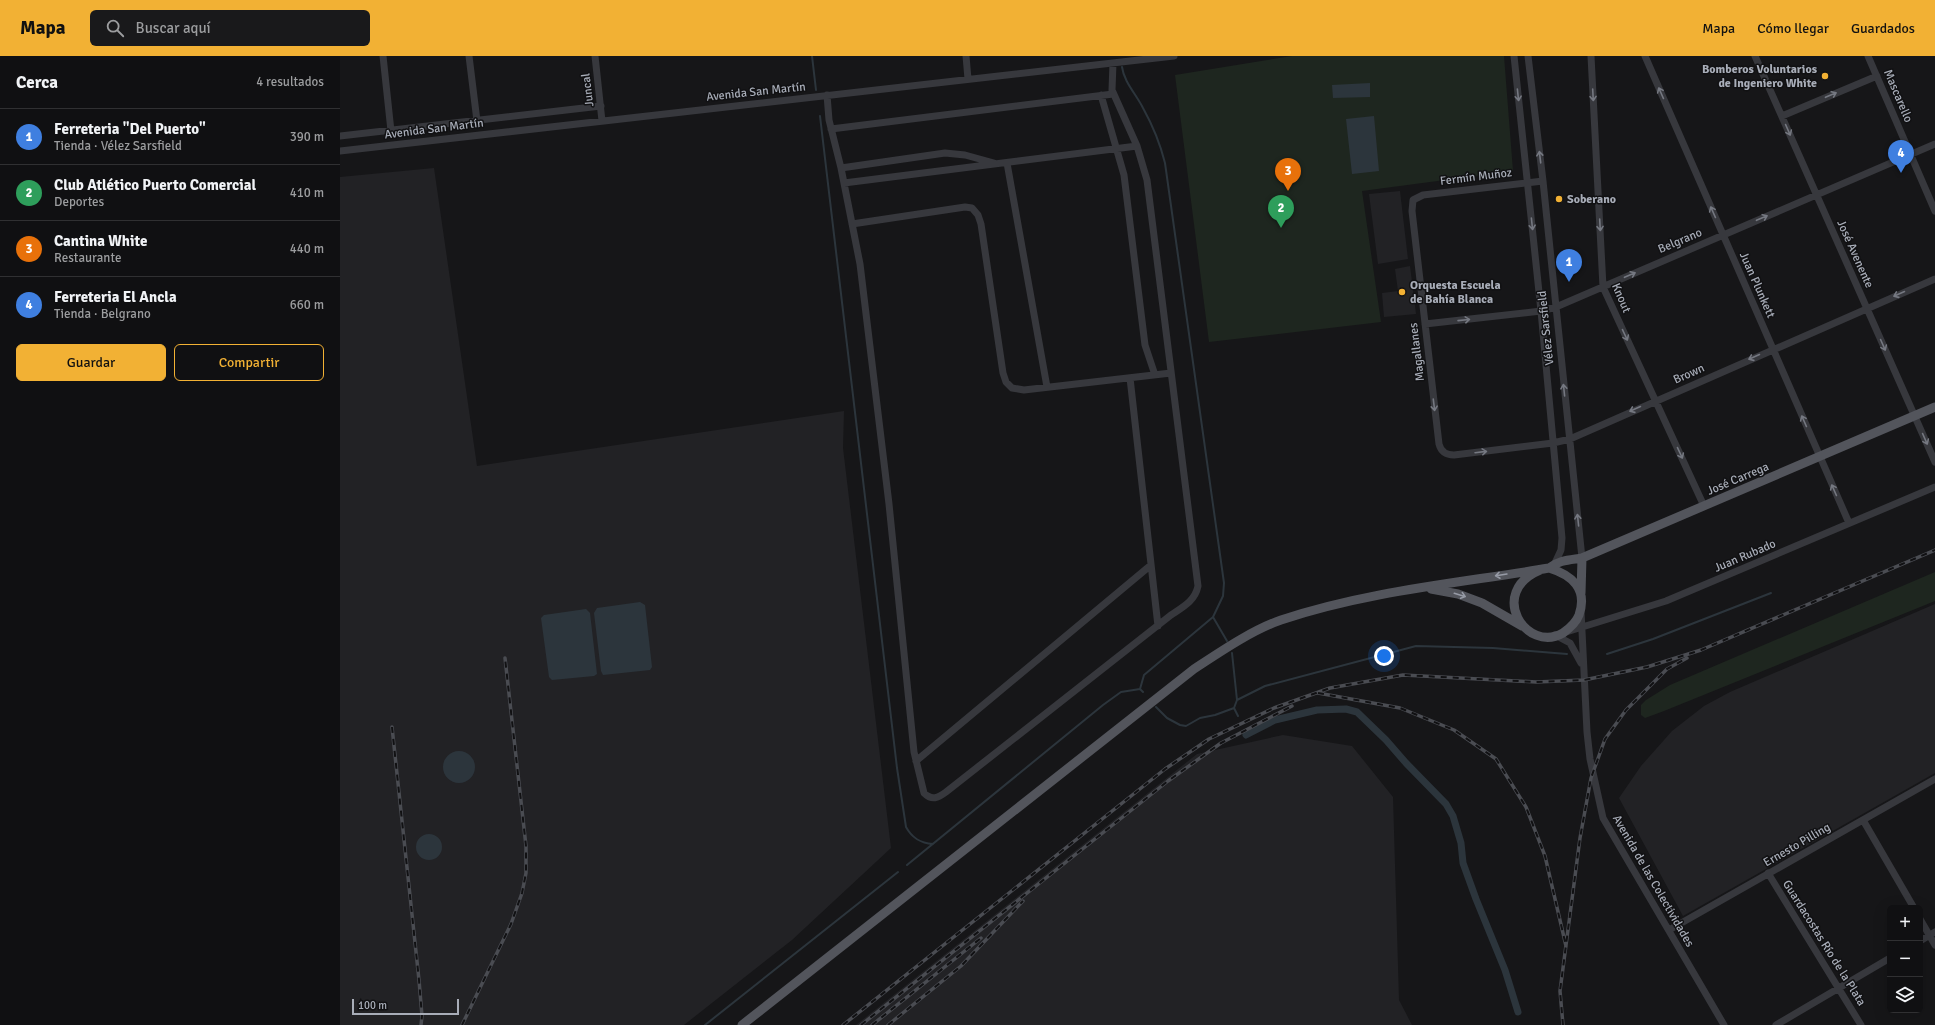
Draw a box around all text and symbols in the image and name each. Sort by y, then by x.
search box [90,10,370,46]
text: Mapa [20,16,66,40]
icon: search [104,17,126,39]
text: Buscar aquí [136,19,211,37]
text: Mapa [1702,20,1735,37]
text: Cómo llegar [1757,20,1829,37]
text: Guardados [1851,20,1915,37]
place label: Bomberos Voluntarios de Ingeniero White [1702,62,1818,91]
street label: Mascarello [1880,67,1916,125]
marker: Bomberos Voluntarios de Ingeniero White [1820,71,1830,81]
text: Cerca [16,72,58,93]
street label: Juncal [578,72,598,108]
text: 4 resultados [256,74,324,90]
street label: Avenida San Martín [706,79,806,105]
one-way arrow [1657,87,1664,99]
one-way arrow [1514,88,1522,101]
one-way arrow [1590,88,1597,101]
one-way arrow [1825,91,1837,99]
street label: Avenida San Martín [384,115,484,143]
text: Ferreteria "Del Puerto" [54,120,206,138]
one-way arrow [1785,123,1793,135]
text: 1 [25,129,33,145]
text: 390 m [290,129,324,145]
text: Tienda · Vélez Sarsfield [54,138,182,154]
pin: 4 [1888,140,1914,173]
one-way arrow [1536,151,1544,164]
pin: 3 [1275,158,1301,191]
street label: Fermín Muñoz [1439,165,1513,189]
text: Club Atlético Puerto Comercial [54,176,256,194]
text: 2 [25,185,33,201]
text: 410 m [290,185,324,201]
place label: Soberano [1567,192,1616,207]
text: Deportes [54,194,104,210]
marker: Soberano [1554,194,1564,204]
pin: 2 [1268,195,1294,228]
one-way arrow [1709,206,1716,218]
one-way arrow [1756,214,1768,221]
one-way arrow [1528,217,1536,230]
one-way arrow [1596,218,1603,231]
street label: José Avenente [1833,218,1877,290]
street label: Belgrano [1656,225,1704,257]
text: Cantina White [54,232,147,250]
text: 3 [25,241,33,257]
text: 440 m [290,241,324,257]
pin: 1 [1556,249,1582,282]
text: Restaurante [54,250,121,266]
street label: Juan Plunkett [1736,250,1778,320]
one-way arrow [1624,271,1636,278]
place label: Orquesta Escuela de Bahía Blanca [1410,278,1501,307]
street label: Knout [1608,281,1634,315]
marker: Orquesta Escuela de Bahía Blanca [1397,287,1407,297]
text: Ferreteria El Ancla [54,288,177,306]
street label: Vélez Sarsfield [1535,290,1557,366]
one-way arrow [1894,291,1906,298]
text: 4 [25,297,33,313]
text: 660 m [290,297,324,313]
text: Tienda · Belgrano [54,306,151,322]
one-way arrow [1457,316,1470,324]
street label: Magallanes [1406,322,1428,382]
one-way arrow [1622,328,1629,340]
one-way arrow [1880,339,1888,351]
button: Guardar [16,344,166,381]
button: Compartir [174,344,324,381]
one-way arrow [1749,354,1761,362]
street label: Brown [1671,361,1707,387]
one-way arrow [1561,384,1568,397]
one-way arrow [1430,398,1438,411]
one-way arrow [1630,406,1642,414]
one-way arrow [1800,415,1807,427]
one-way arrow [1922,432,1929,444]
one-way arrow [1677,446,1684,458]
one-way arrow [1474,448,1487,456]
street label: José Carrega [1705,459,1771,499]
one-way arrow [1830,484,1838,496]
one-way arrow [1574,514,1582,527]
street label: Juan Rubado [1712,536,1778,576]
one-way arrow [1495,572,1508,580]
one-way arrow [1453,592,1466,599]
your location [1374,646,1394,666]
street label: Avenida de las Colectividades [1609,812,1697,950]
street label: Ernesto Pilling [1761,820,1833,870]
street label: Guardacostas Río de la Plata [1779,877,1869,1009]
map controls [1887,905,1923,1013]
button: + [1887,905,1923,941]
button: − [1887,941,1923,977]
button: layers [1887,977,1923,1013]
scale bar [352,997,459,1016]
text: 100 m [358,999,387,1012]

